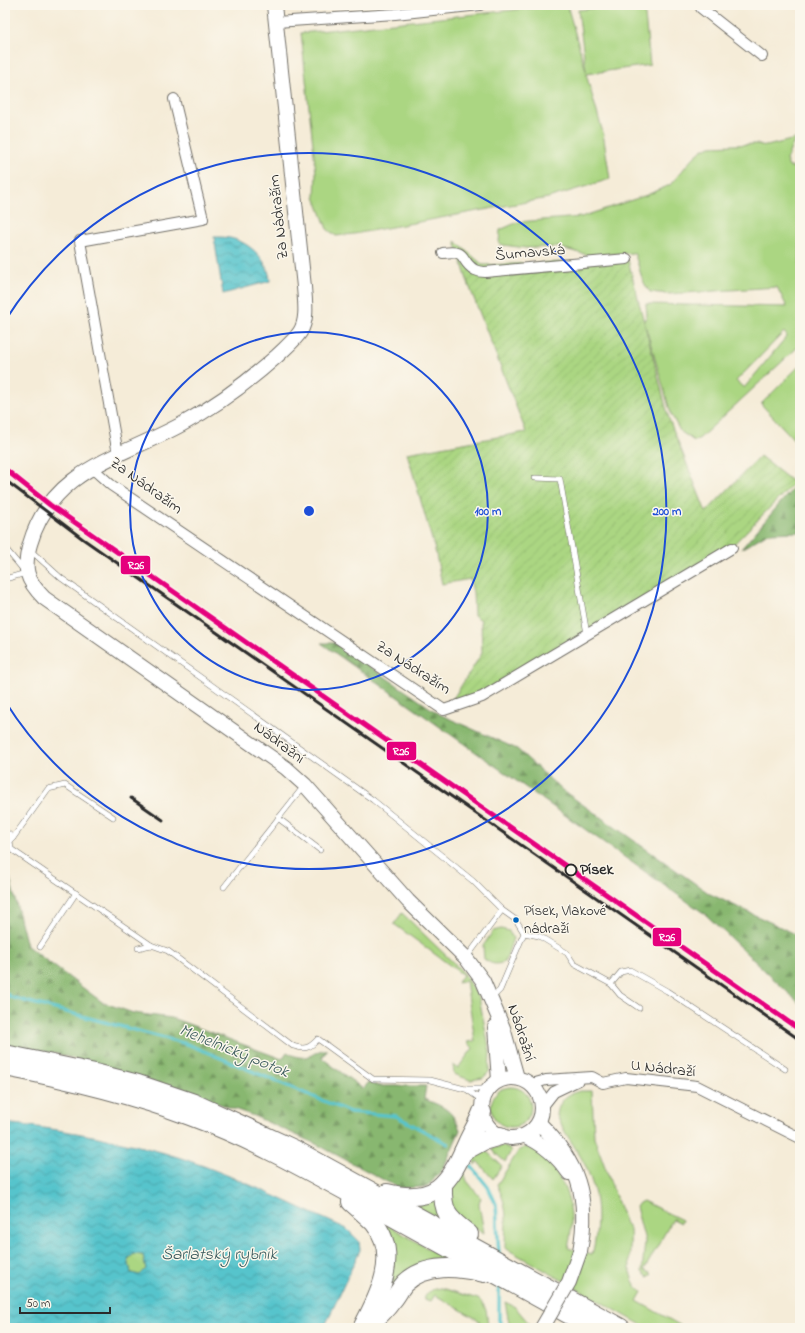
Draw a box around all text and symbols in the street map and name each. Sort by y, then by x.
street label: Za Nádražím [263,173,295,261]
street label: Šumavská [494,238,566,268]
street label: Za Nádražím [104,451,188,521]
text: 100 m [475,503,502,521]
text: 200 m [652,503,682,521]
centre of rings [302,504,316,518]
line badge: R26 [120,555,151,575]
text: R26 [127,558,144,574]
street label: Za Nádražím [371,635,455,701]
street label: Nádražní [248,716,310,770]
line badge: R26 [386,741,417,761]
text: R26 [392,744,409,760]
place label: Písek [580,858,614,882]
marker: Písek [564,863,578,877]
place label: Písek, Vlakové nádraží [524,900,607,940]
marker: Písek, Vlakové nádraží [511,915,521,925]
line badge: R26 [652,927,682,947]
text: R26 [658,930,675,946]
street label: Nádražní [500,1001,542,1065]
water label: Mehelnický potok [175,1018,294,1086]
street label: U Nádraží [629,1054,697,1084]
water label: Šarlatský rybník [161,1242,278,1268]
scale bar [20,1289,110,1315]
text: 50 m [26,1295,50,1313]

